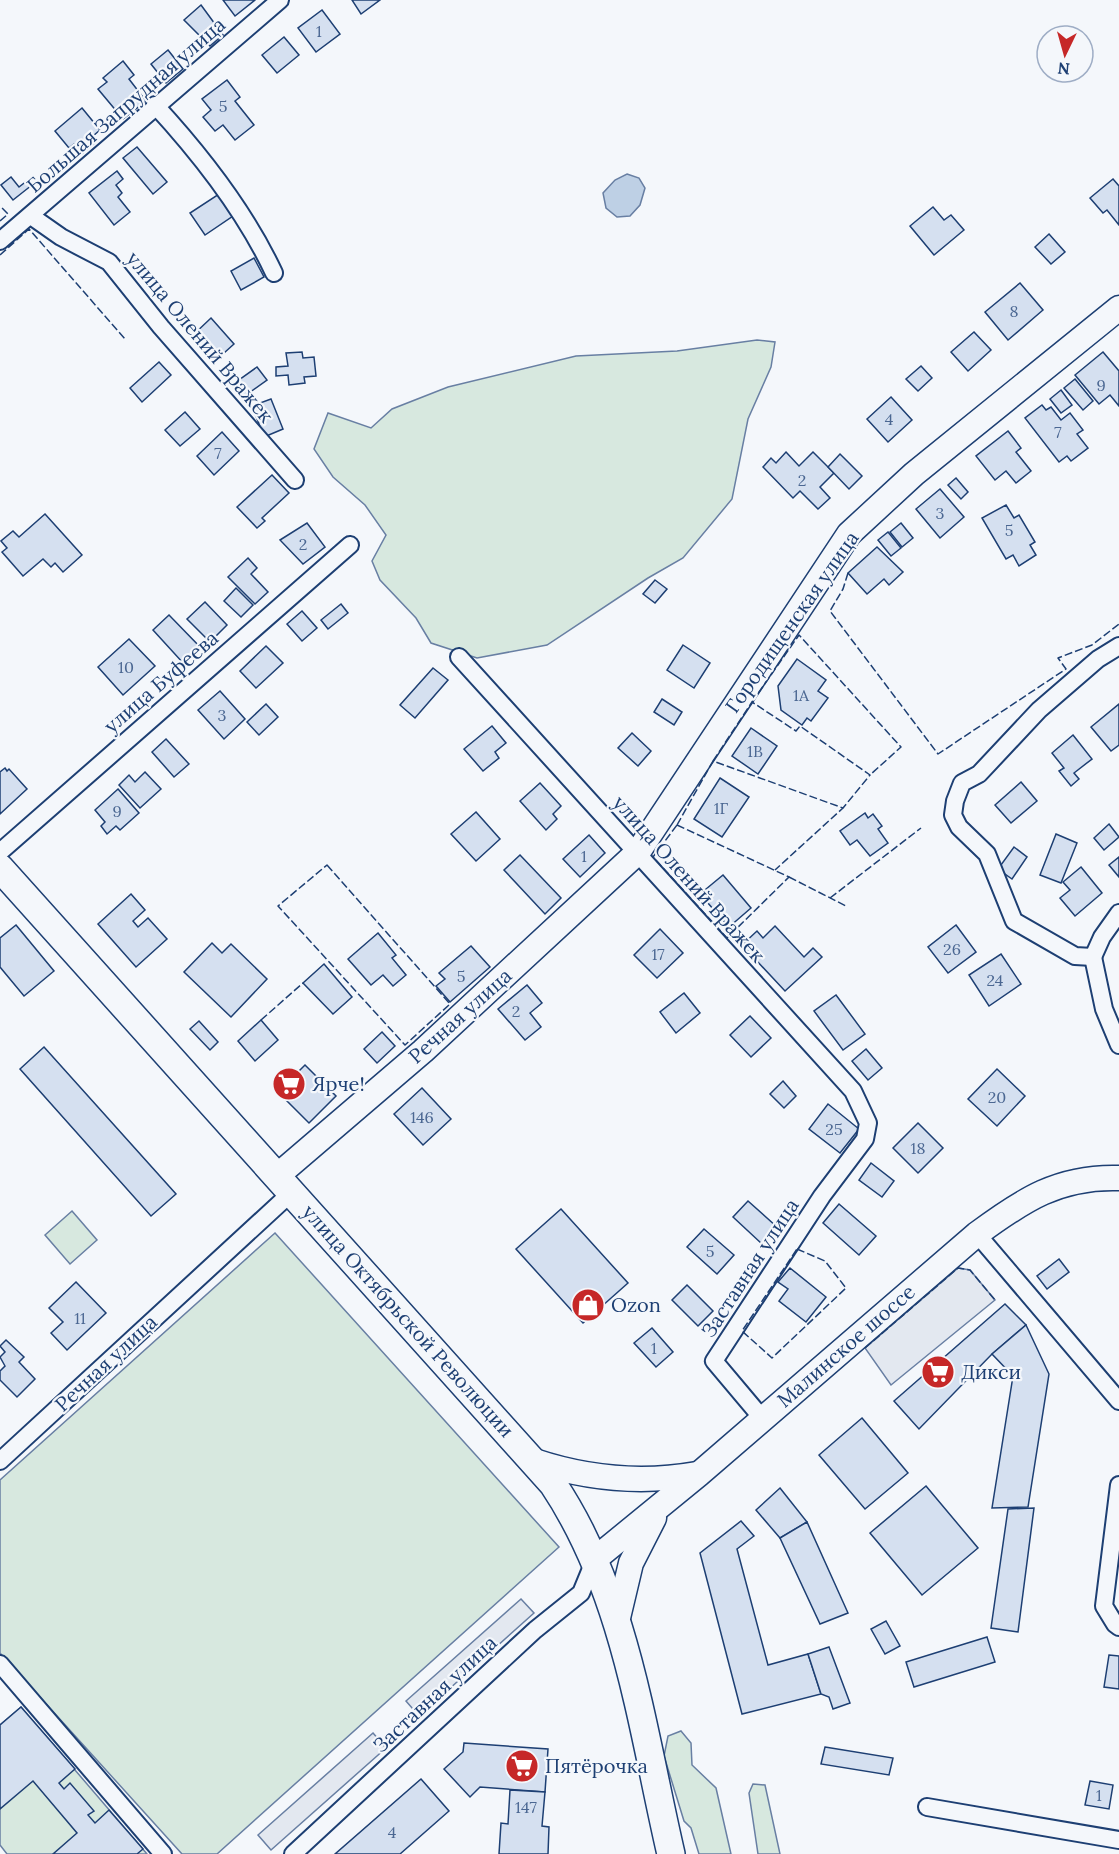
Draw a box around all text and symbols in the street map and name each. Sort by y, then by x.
street label: Большая Запрудная улица [21,12,230,198]
house number: 1 [316,21,322,41]
north arrow [1035,24,1095,84]
text: N [1057,58,1071,79]
house number: 5 [219,96,227,116]
street label: улица Олений Вражек [121,246,280,428]
house number: 8 [1010,301,1019,321]
house number: 9 [1096,375,1106,395]
house number: 4 [885,409,894,429]
house number: 7 [1054,422,1062,442]
house number: 7 [214,443,222,463]
house number: 2 [798,470,806,490]
house number: 3 [936,503,945,523]
house number: 5 [1005,520,1013,540]
street label: Городищенская улица [719,526,864,717]
house number: 2 [299,534,307,554]
street label: улица Буфеева [98,625,223,738]
house number: 10 [118,657,134,677]
house number: 1А [793,685,810,705]
house number: 3 [218,705,227,725]
house number: 1В [747,741,763,761]
street label: улица Олений Вражек [608,790,771,967]
house number: 1Г [714,798,729,818]
house number: 9 [112,801,122,821]
house number: 1 [581,846,587,866]
house number: 26 [943,939,961,959]
house number: 17 [651,944,665,964]
street label: Речная улица [403,963,517,1069]
house number: 5 [457,966,465,986]
house number: 24 [987,970,1004,990]
house number: 2 [512,1001,520,1021]
supermarket icon: Ярче! [271,1066,307,1102]
place label: Ярче! [312,1071,365,1096]
house number: 20 [988,1087,1006,1107]
house number: 146 [410,1107,434,1127]
house number: 25 [825,1119,843,1139]
house number: 18 [911,1138,925,1158]
street label: Заставная улица [695,1194,804,1342]
street label: улица Октябрьской Революции [297,1199,520,1442]
house number: 5 [706,1241,714,1261]
street label: Малинское шоссе [772,1279,920,1412]
shop icon: Ozon [570,1287,606,1323]
place label: Ozon [611,1292,661,1317]
house number: 11 [74,1308,86,1328]
street label: Речная улица [49,1309,162,1416]
house number: 1 [651,1338,657,1358]
supermarket icon: Дикси [920,1354,956,1390]
place label: Дикси [961,1359,1021,1384]
street label: Заставная улица [368,1630,502,1757]
supermarket icon: Пятёрочка [504,1748,540,1784]
place label: Пятёрочка [545,1753,648,1778]
house number: 1 [1096,1785,1102,1805]
house number: 147 [515,1797,538,1817]
house number: 4 [388,1822,397,1842]

